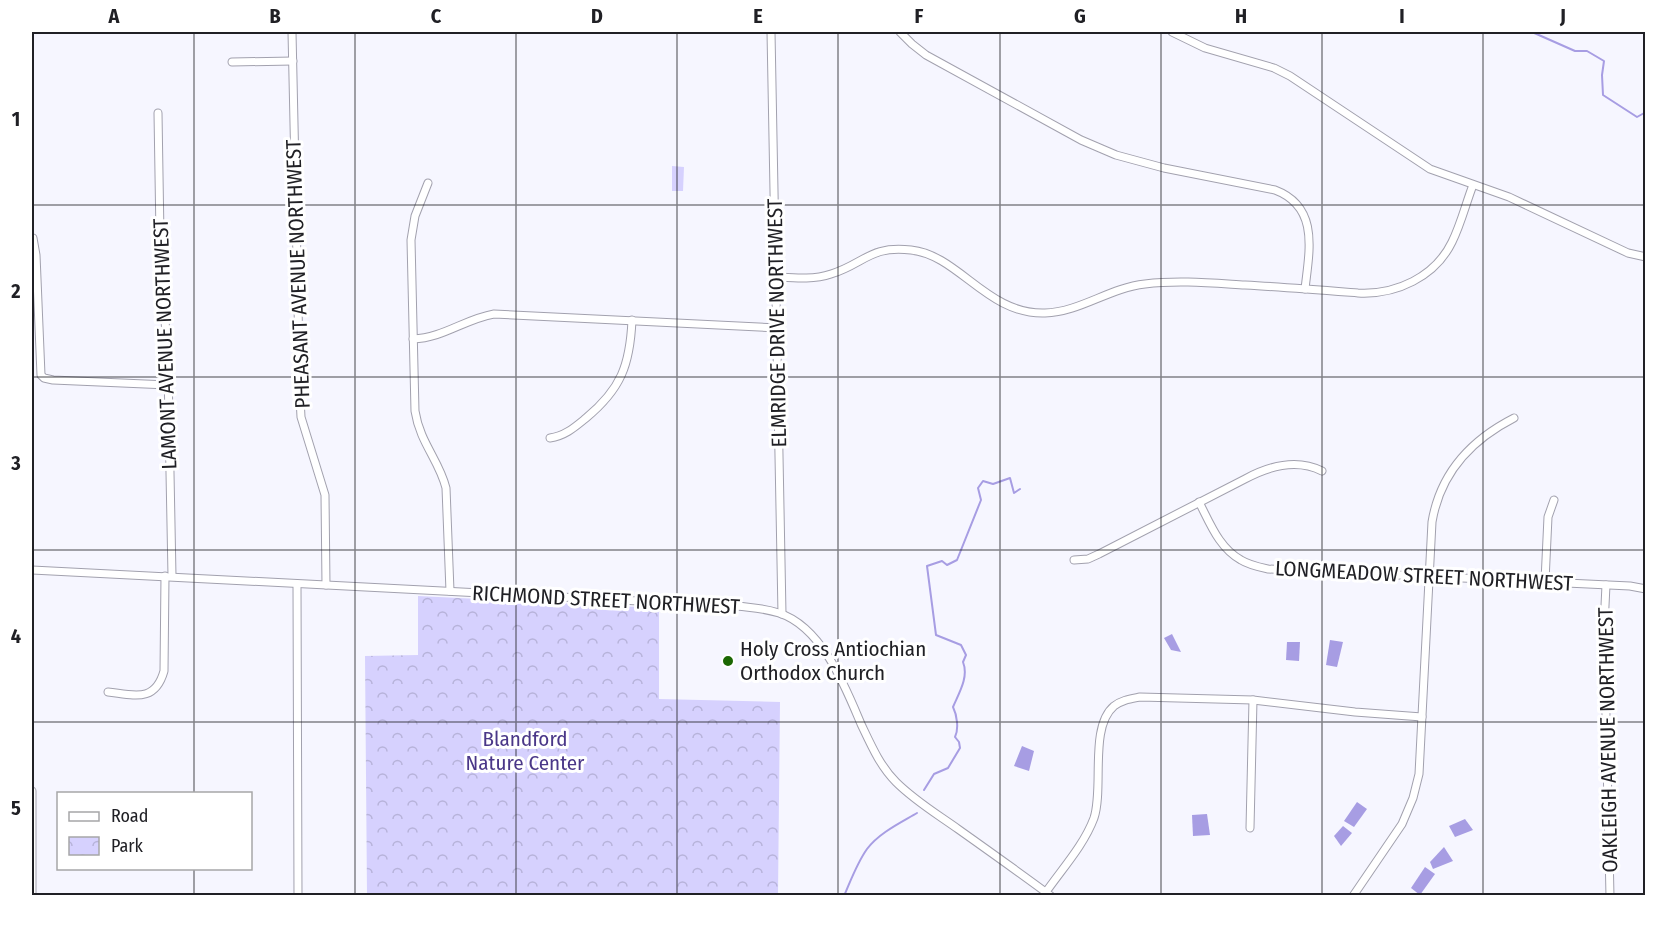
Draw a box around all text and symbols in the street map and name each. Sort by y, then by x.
text: A [108,4,121,28]
text: B [269,4,281,28]
text: C [431,4,442,28]
text: D [591,4,603,28]
text: E [753,4,763,28]
text: F [915,4,924,28]
text: G [1074,4,1086,28]
text: H [1235,4,1247,28]
text: I [1399,4,1405,28]
text: J [1559,4,1566,28]
text: 1 [12,107,20,131]
street label: PHEASANT AVENUE NORTHWEST [280,139,316,409]
street label: ELMRIDGE DRIVE NORTHWEST [762,198,792,448]
street label: LAMONT AVENUE NORTHWEST [148,218,182,470]
text: 2 [10,279,21,303]
text: 3 [10,451,21,475]
street label: LONGMEADOW STREET NORTHWEST [1274,555,1574,597]
street label: RICHMOND STREET NORTHWEST [471,580,741,620]
street label: OAKLEIGH AVENUE NORTHWEST [1593,607,1623,873]
text: 4 [11,624,21,648]
place label: Holy Cross Antiochian Orthodox Church [740,636,926,686]
marker: Holy Cross Antiochian Orthodox Church [721,654,735,668]
park label: Blandford Nature Center [466,726,585,776]
legend [57,792,252,870]
text: 5 [11,796,21,820]
text: Road [111,805,148,827]
text: Park [111,835,144,857]

